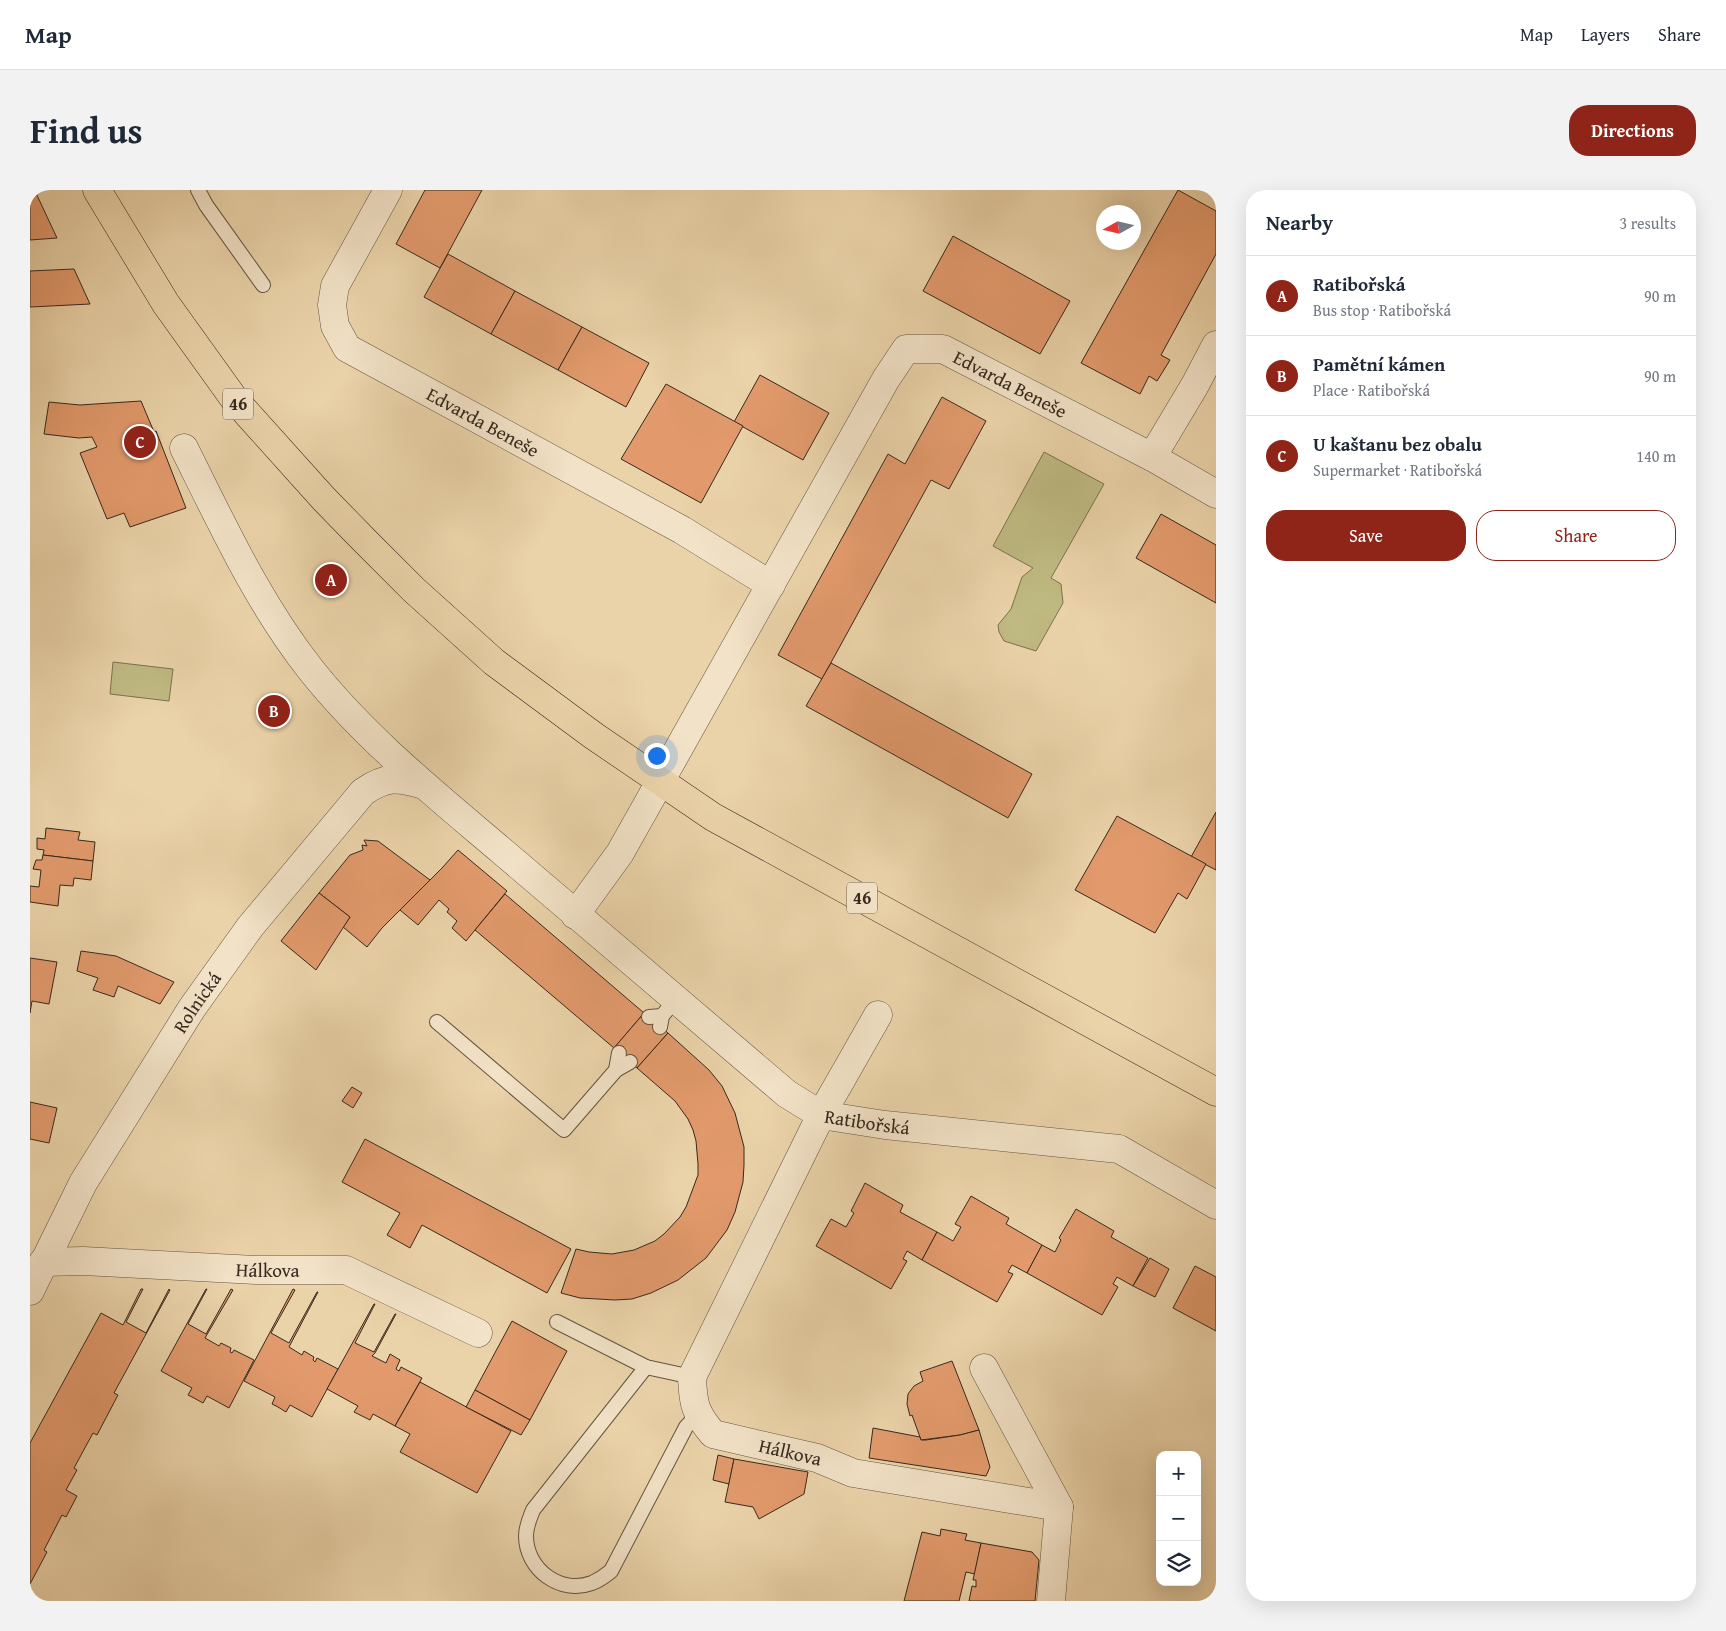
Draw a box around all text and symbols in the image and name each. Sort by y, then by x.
text: Map [25,17,72,52]
text: Map [1520,21,1553,48]
text: Layers [1581,21,1630,48]
text: Share [1658,21,1701,48]
text: Find us [30,105,143,156]
button: Directions [1569,105,1696,156]
north arrow [1096,205,1141,250]
text: Nearby [1266,207,1333,238]
text: 3 results [1619,211,1676,235]
text: Ratibořská [1313,270,1406,298]
text: A [1277,284,1287,308]
text: 90 m [1644,284,1676,308]
text: Bus stop · Ratibořská [1313,298,1451,322]
street label: Edvarda Beneše [949,343,1072,425]
text: Pamětní kámen [1313,350,1445,378]
text: B [1277,364,1287,388]
text: 90 m [1644,364,1676,388]
text: Place · Ratibořská [1313,378,1430,402]
street label: Edvarda Beneše [422,380,545,464]
road number: 46 [223,388,253,420]
pin: C [124,423,156,461]
text: U kaštanu bez obalu [1313,430,1482,458]
text: C [1277,444,1287,468]
text: 140 m [1636,444,1676,468]
text: Supermarket · Ratibořská [1313,458,1482,482]
button: Save [1266,510,1466,561]
button: Share [1476,510,1676,561]
pin: A [315,561,347,599]
pin: B [258,692,290,730]
your location [644,743,670,769]
road number: 46 [847,882,877,914]
street label: Rolnická [166,966,228,1038]
street label: Ratibořská [823,1102,911,1141]
street label: Hálkova [235,1255,300,1284]
street label: Hálkova [756,1431,824,1473]
map controls [1156,1451,1201,1586]
button: + [1156,1451,1201,1496]
button: − [1156,1496,1201,1541]
button: layers [1156,1541,1201,1586]

